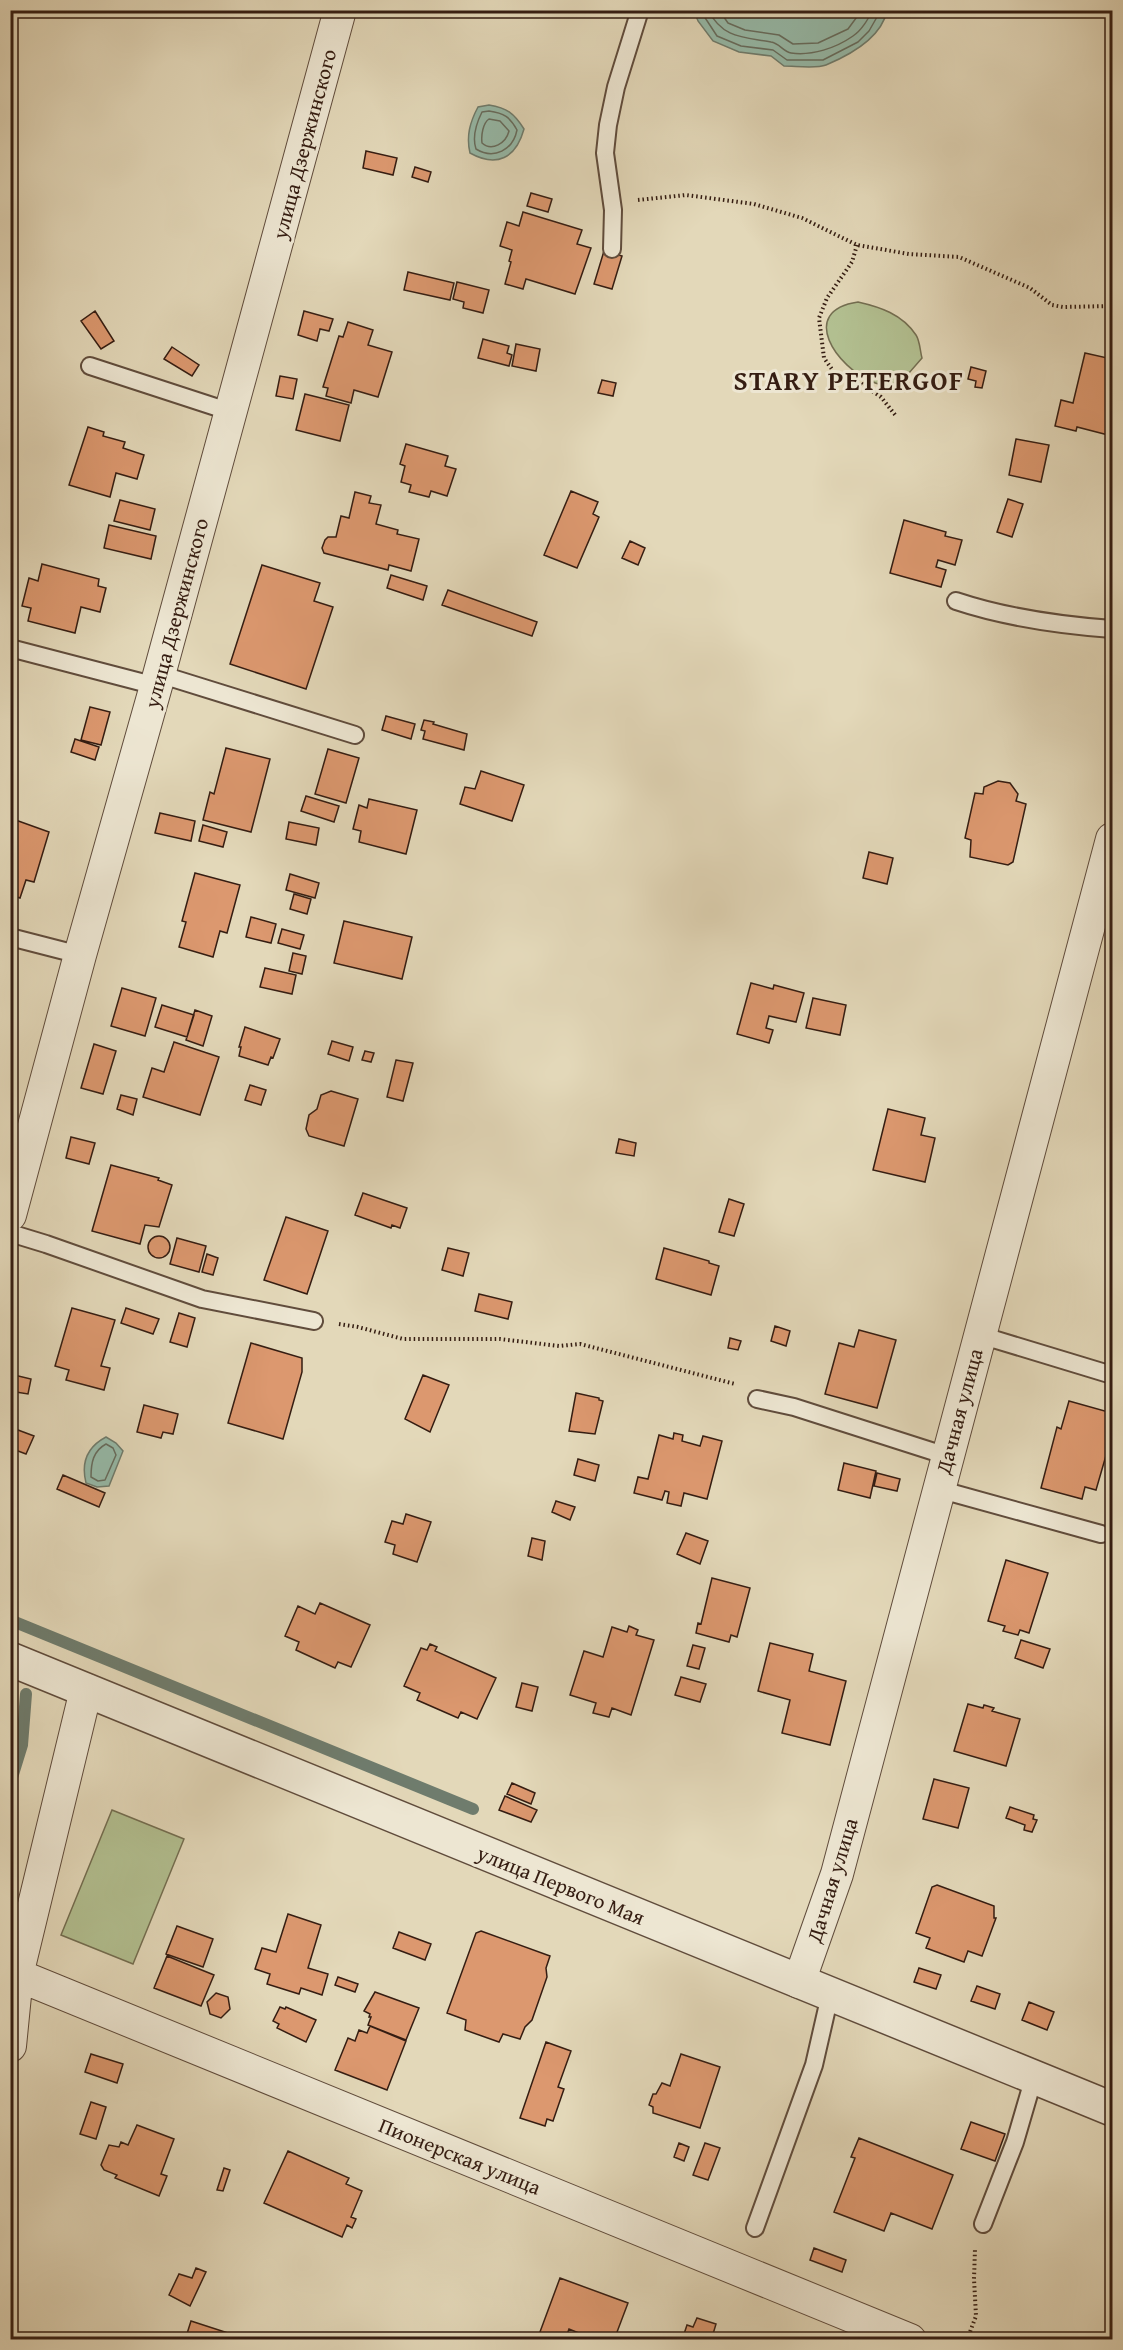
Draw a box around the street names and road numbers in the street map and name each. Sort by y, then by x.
street label: улица Дзержинского [263,45,344,243]
street label: улица Дзержинского [135,514,216,712]
street label: Дачная улица [927,1345,991,1478]
street label: Дачная улица [798,1814,866,1947]
street label: улица Первого Мая [472,1837,650,1933]
street label: Пионерская улица [374,2109,546,2203]

